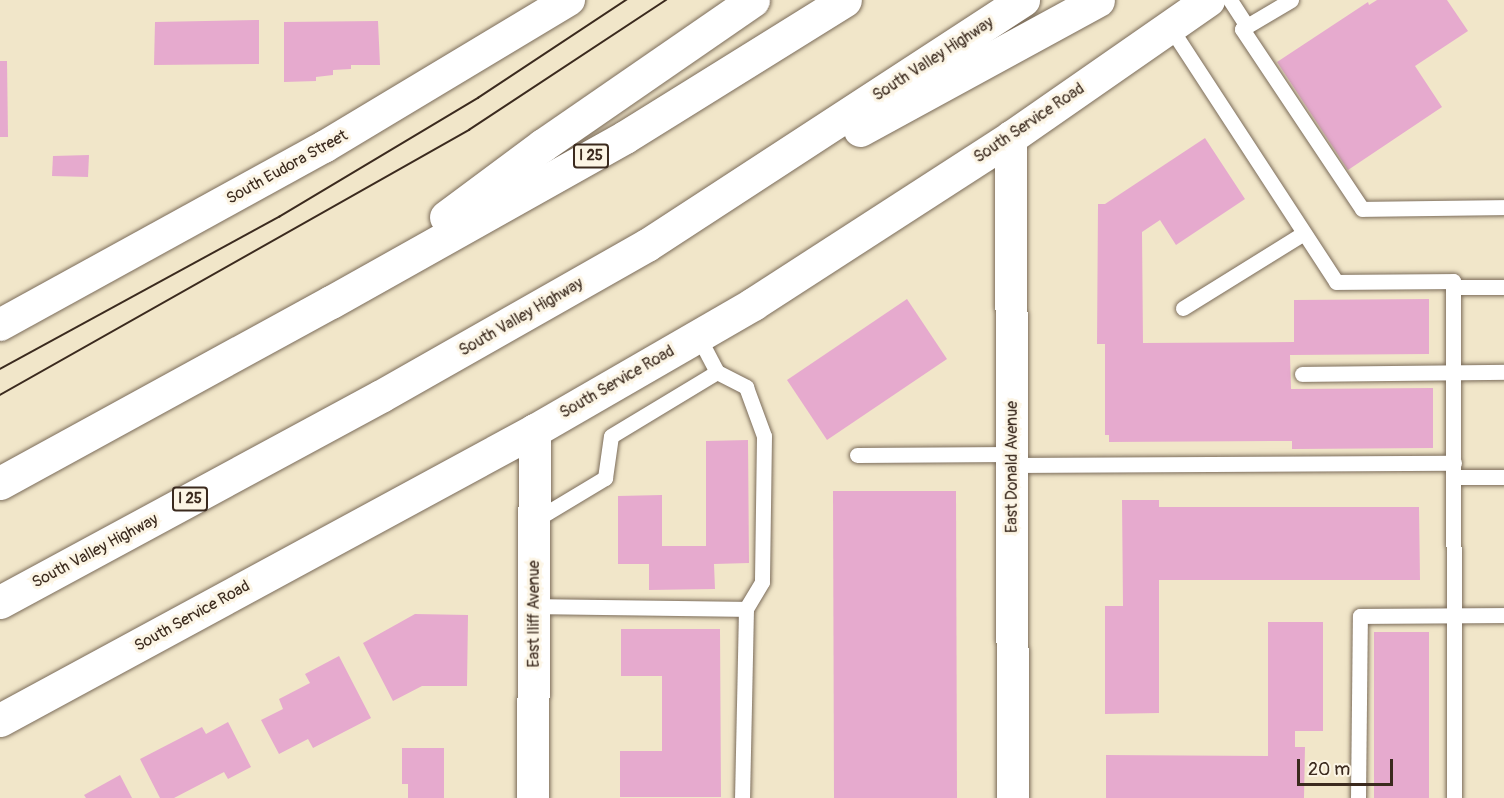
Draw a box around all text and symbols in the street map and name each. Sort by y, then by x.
street label: South Valley Highway [869,13,997,105]
street label: South Service Road [970,79,1088,167]
street label: South Eudora Street [223,126,351,208]
road number: I 25 [573,144,609,168]
street label: South Valley Highway [456,274,586,360]
street label: South Service Road [556,341,678,423]
street label: East Donald Avenue [1002,401,1022,533]
road number: I 25 [172,487,208,511]
street label: South Valley Highway [29,510,161,592]
street label: East Iliff Avenue [524,560,544,668]
street label: South Service Road [131,576,253,656]
scale bar [1300,747,1396,785]
text: 20 m [1308,758,1350,781]

